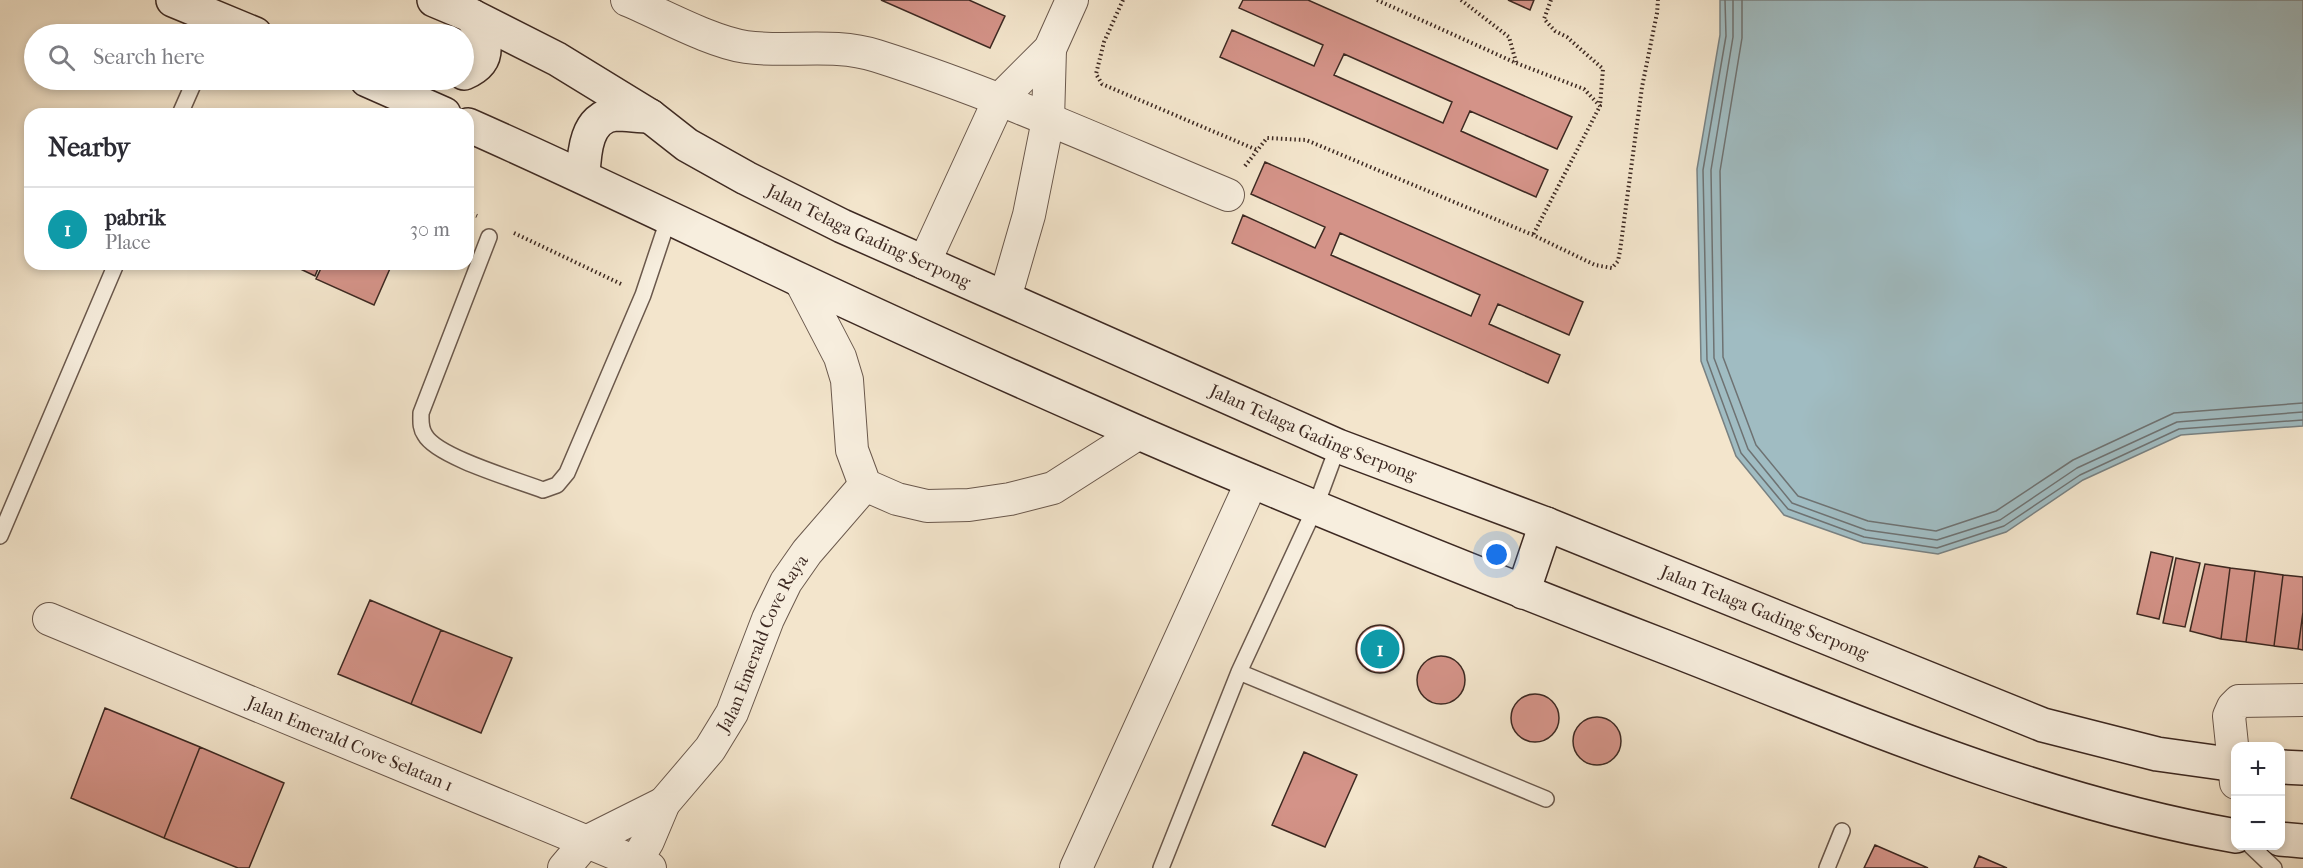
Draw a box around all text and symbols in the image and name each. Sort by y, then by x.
search box [24,24,474,90]
icon: search [45,41,78,74]
text: Search here [93,44,205,70]
text: Nearby [48,132,130,163]
street label: Jalan Telaga Gading Serpong [762,179,974,292]
text: pabrik [105,205,166,231]
text: 1 [64,218,71,241]
text: 30 m [410,218,450,241]
text: Place [105,231,151,254]
street label: Jalan Telaga Gading Serpong [1205,379,1420,485]
your location [1482,540,1511,569]
street label: Jalan Emerald Cove Raya [711,550,813,738]
street label: Jalan Telaga Gading Serpong [1656,560,1872,664]
pin: 1 [1360,626,1400,672]
street label: Jalan Emerald Cove Selatan 1 [242,691,456,796]
map controls [2231,742,2285,850]
button: + [2231,742,2285,796]
button: − [2231,796,2285,850]

